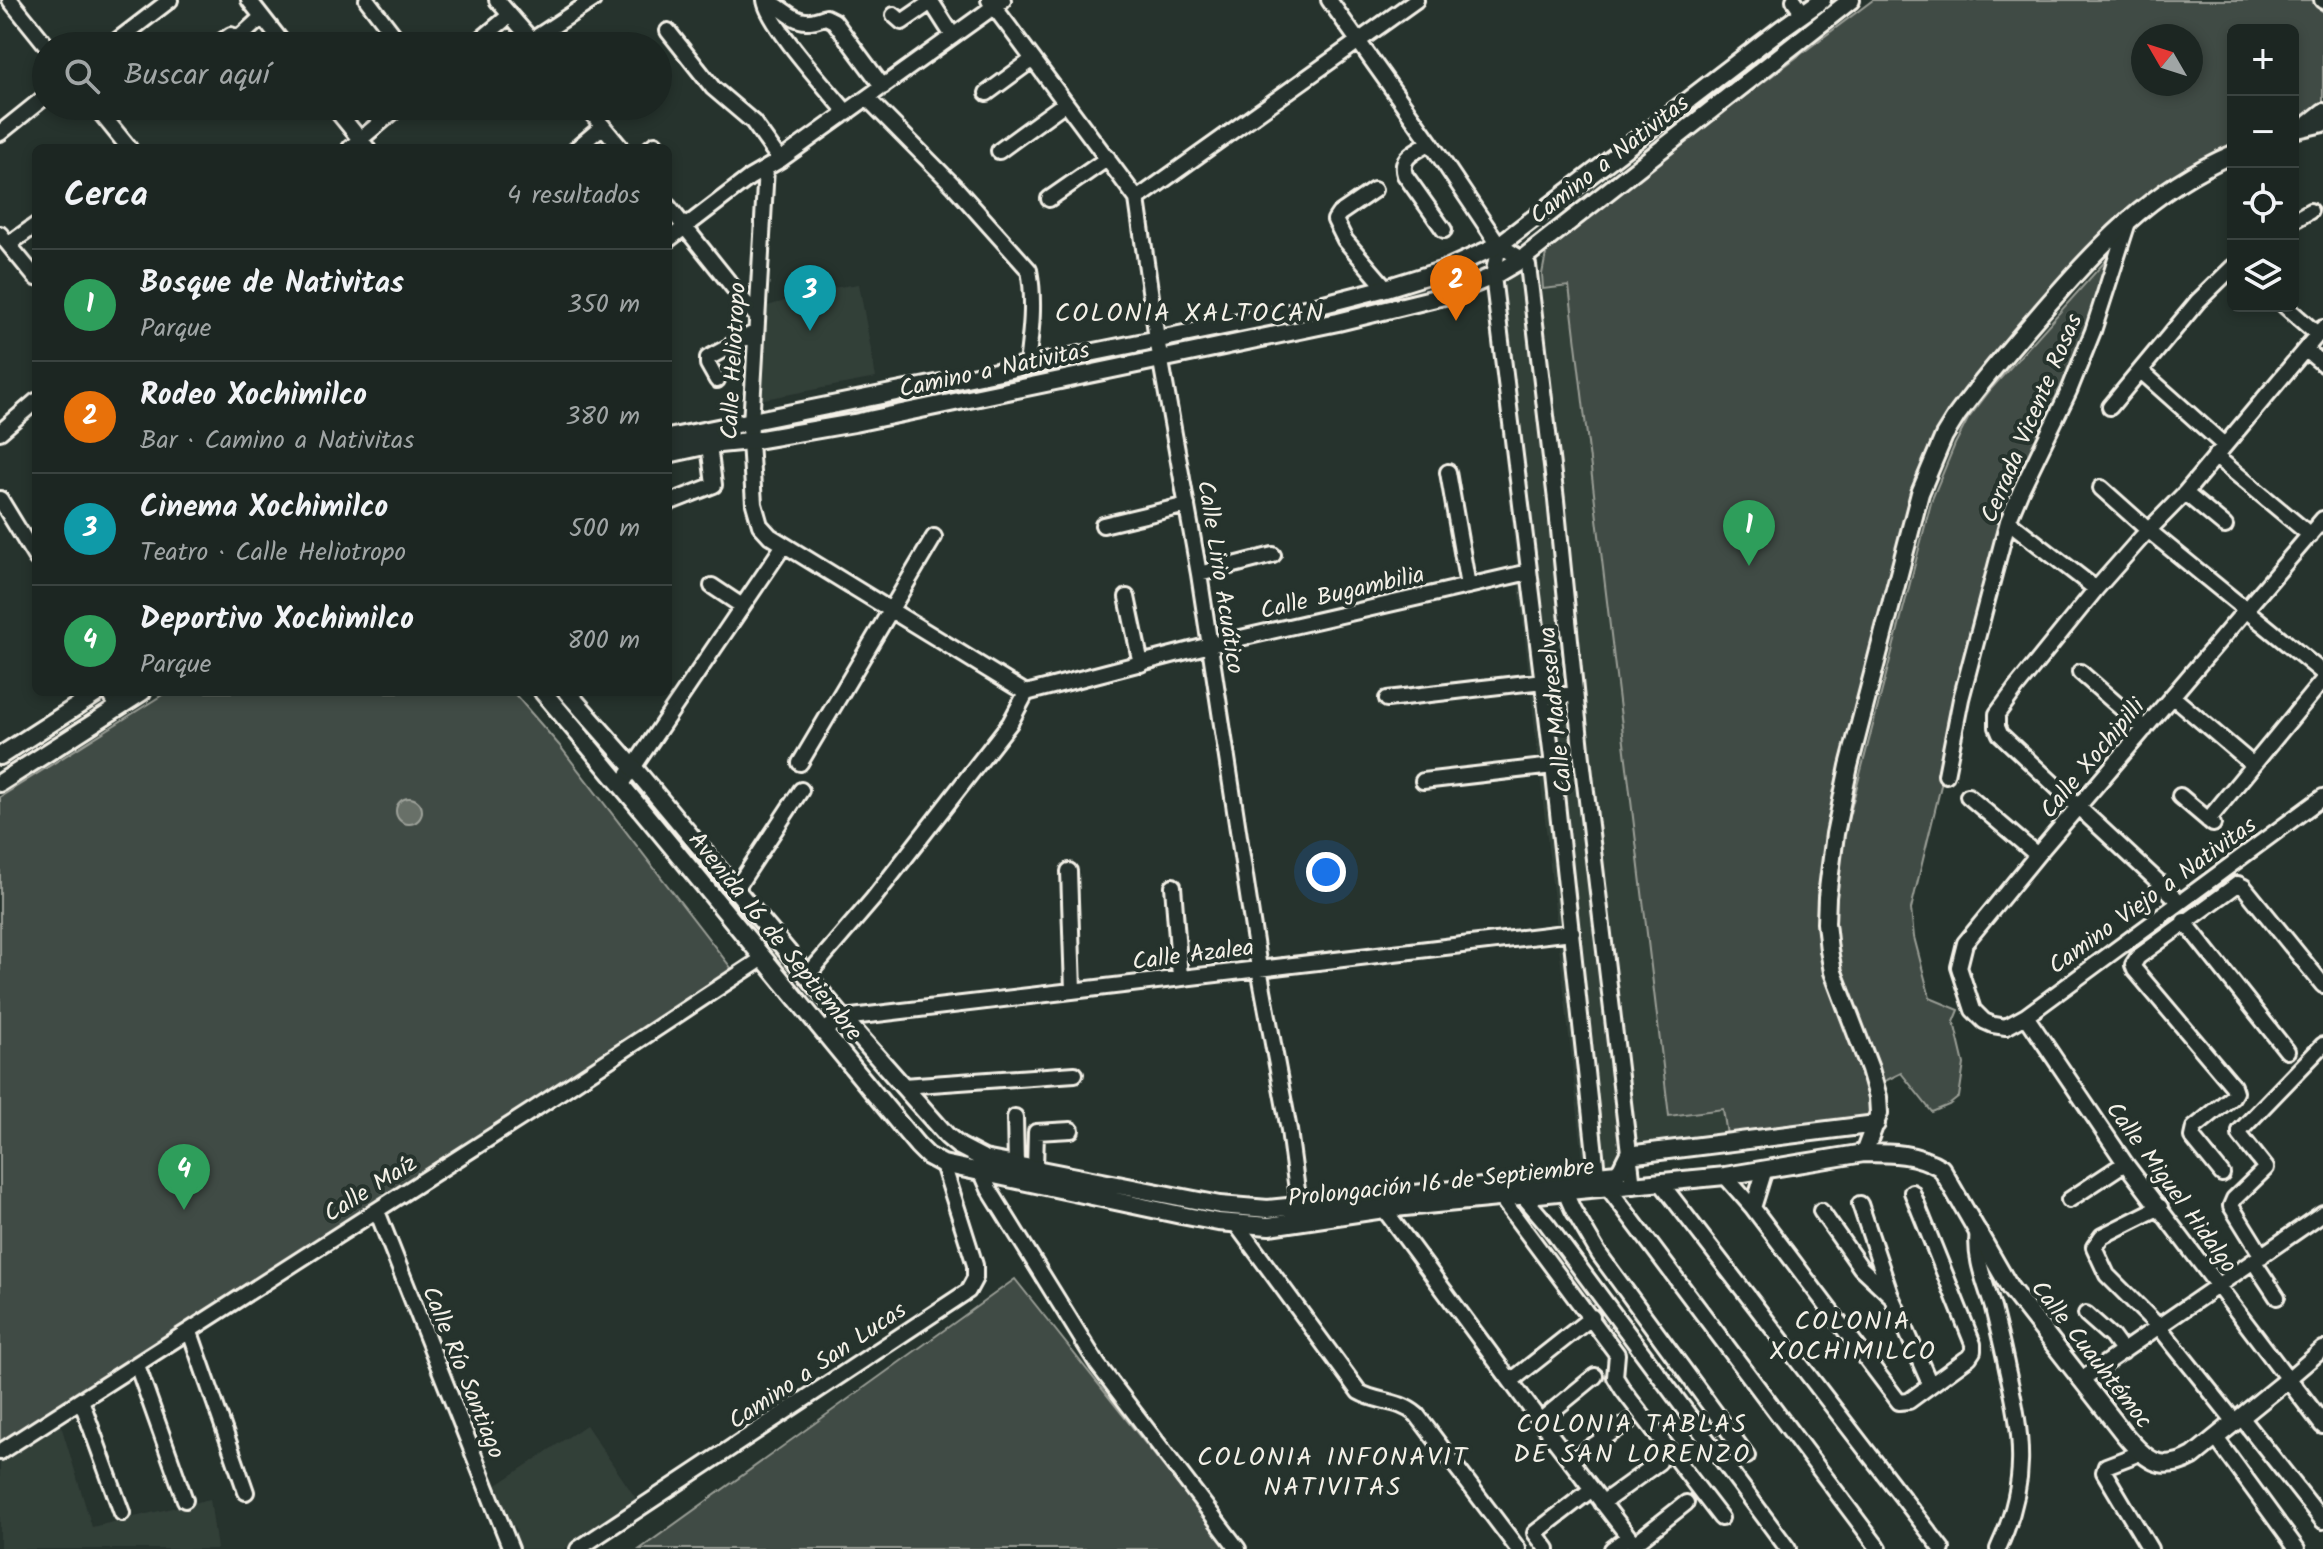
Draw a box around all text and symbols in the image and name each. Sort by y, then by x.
north arrow [2131,24,2203,96]
map controls [2227,24,2299,312]
button: + [2227,24,2299,96]
search box [32,32,672,120]
text: Buscar aquí [124,52,270,100]
icon: search [60,54,104,98]
street label: Camino a Nativitas [1522,85,1698,235]
button: − [2227,96,2299,168]
button: locate [2227,168,2299,240]
text: Cerca [64,169,148,223]
text: 4 resultados [507,175,640,217]
button: layers [2227,240,2299,312]
pin: 2 [1430,255,1482,321]
text: Bosque de Nativitas [140,260,404,308]
pin: 3 [784,265,836,331]
street label: Calle Heliotropo [711,281,758,441]
text: 1 [86,284,94,326]
text: 350 m [567,284,640,326]
district label: COLONIA XALTOCAN [1055,293,1325,335]
text: Parque [140,308,211,350]
street label: Cerrada Vicente Rosas [1971,308,2094,529]
street label: Camino a Nativitas [896,331,1093,410]
text: Rodeo Xochimilco [140,372,367,420]
text: 2 [82,396,98,438]
text: 380 m [565,396,640,438]
text: Bar · Camino a Nativitas [140,420,414,462]
street label: Calle Lirio Acuático [1185,478,1254,677]
text: Cinema Xochimilco [140,484,388,532]
pin: 1 [1723,500,1775,566]
text: 3 [83,508,97,550]
text: 500 m [569,508,640,550]
text: Teatro · Calle Heliotropo [140,532,406,574]
street label: Calle Bugambilia [1256,556,1428,631]
text: Deportivo Xochimilco [140,596,414,644]
text: 4 [83,620,97,662]
text: 800 m [567,620,640,662]
street label: Calle Madreselva [1528,625,1585,795]
text: Parque [140,644,211,686]
street label: Calle Xochipilli [2031,689,2156,828]
street label: Camino Viejo a Nativitas [2040,807,2265,985]
street label: Avenida 16 de Septiembre [678,823,872,1051]
your location [1306,852,1346,892]
street label: Calle Azalea [1130,929,1256,982]
street label: Calle Miguel Hidalgo [2095,1094,2247,1282]
pin: 4 [158,1144,210,1210]
street label: Calle Maíz [316,1145,425,1233]
street label: Prolongación 16 de Septiembre [1286,1148,1596,1219]
street label: Calle Cuauhtémoc [2020,1272,2162,1438]
street label: Calle Río Santiago [410,1280,515,1465]
street label: Camino a San Lucas [721,1292,915,1441]
district label: COLONIA XOCHIMILCO [1769,1301,1937,1373]
district label: COLONIA TABLAS DE SAN LORENZO [1513,1404,1751,1476]
district label: COLONIA INFONAVIT NATIVITAS [1197,1437,1469,1509]

